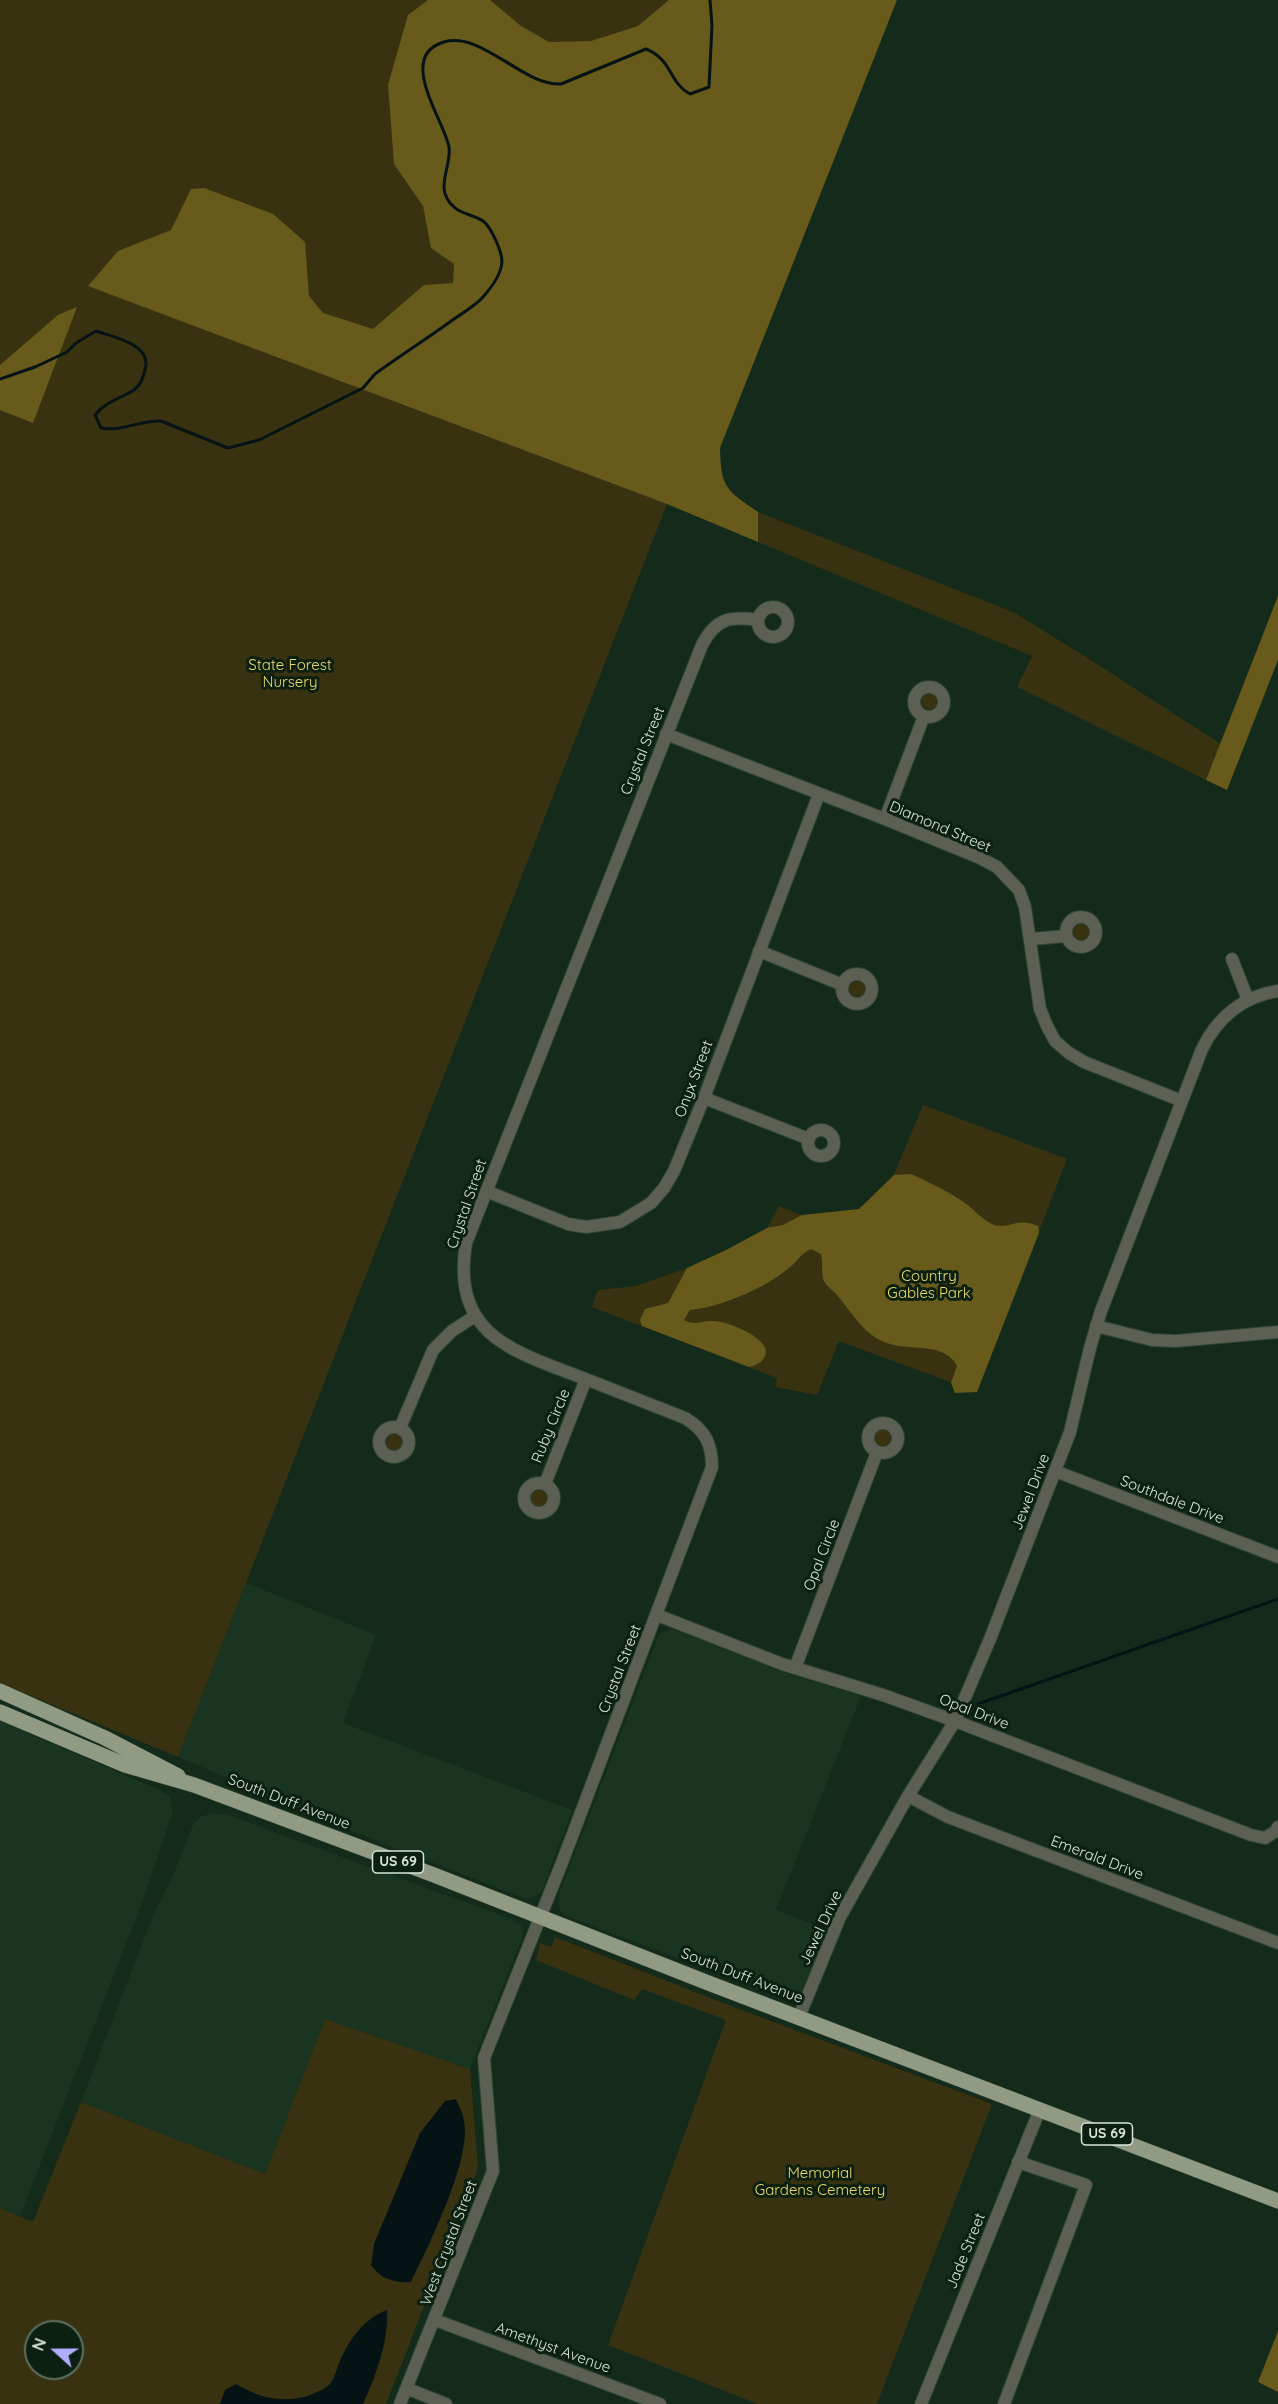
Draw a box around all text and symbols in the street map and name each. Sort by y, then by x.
park label: State Forest Nursery [248,656,332,691]
street label: Crystal Street [617,704,669,798]
street label: Diamond Street [886,797,994,857]
street label: Onyx Street [671,1038,717,1120]
street label: Crystal Street [443,1157,491,1251]
park label: Country Gables Park [887,1267,971,1302]
street label: Ruby Circle [528,1386,574,1466]
street label: Jewel Drive [1008,1451,1054,1533]
street label: Southdale Drive [1118,1472,1226,1528]
street label: Opal Circle [800,1517,844,1593]
street label: Crystal Street [595,1622,645,1716]
street label: Opal Drive [937,1690,1011,1734]
street label: South Duff Avenue [225,1770,353,1834]
street label: Emerald Drive [1048,1832,1146,1884]
road number: US 69 [372,1851,424,1873]
street label: Jewel Drive [796,1888,846,1968]
street label: South Duff Avenue [678,1944,806,2008]
road number: US 69 [1082,2123,1132,2145]
park label: Memorial Gardens Cemetery [755,2164,885,2199]
street label: West Crystal Street [417,2178,481,2308]
street label: Jade Street [943,2210,989,2292]
street label: Amethyst Avenue [493,2319,613,2377]
north arrow [24,2320,84,2380]
text: N [28,2335,51,2353]

